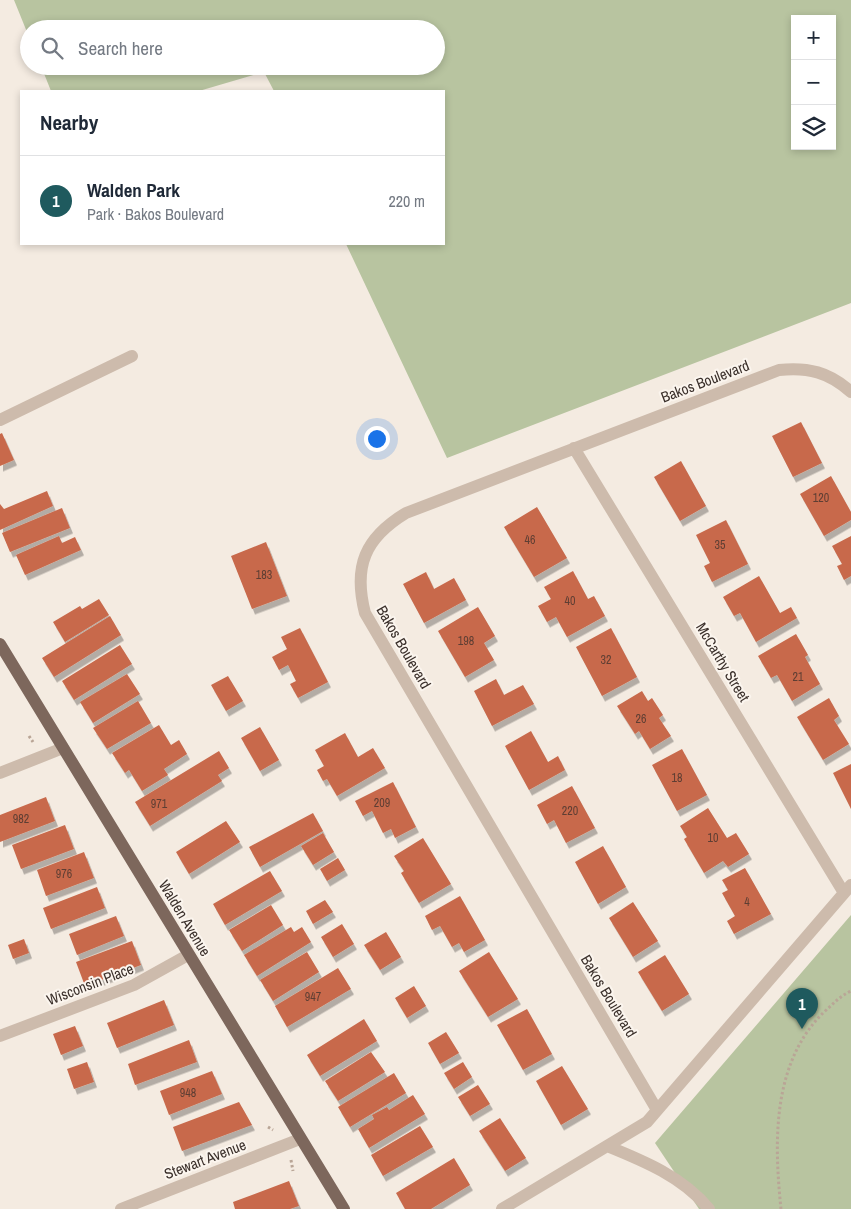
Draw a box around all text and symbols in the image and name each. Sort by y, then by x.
map controls [791,15,836,150]
button: + [791,15,836,60]
search box [20,20,445,75]
icon: search [38,34,66,62]
text: Search here [78,35,163,61]
button: − [791,60,836,105]
button: layers [791,105,836,150]
text: Nearby [40,108,98,137]
text: Walden Park [87,177,180,203]
text: 1 [52,190,60,212]
text: 220 m [389,190,425,212]
text: Park · Bakos Boulevard [87,203,224,225]
street label: Bakos Boulevard [658,355,752,407]
your location [364,426,390,452]
house number: 120 [813,490,829,506]
house number: 46 [525,532,535,548]
house number: 35 [715,537,726,553]
house number: 183 [256,567,272,583]
house number: 40 [565,593,575,609]
street label: Bakos Boulevard [372,601,436,693]
street label: McCarthy Street [691,619,755,706]
house number: 198 [458,633,474,649]
house number: 32 [601,652,611,668]
house number: 21 [793,669,804,685]
house number: 26 [636,711,646,727]
house number: 18 [672,770,682,786]
house number: 209 [374,795,390,811]
house number: 971 [151,796,168,812]
house number: 220 [562,803,578,819]
house number: 982 [13,811,29,827]
house number: 10 [708,830,718,846]
house number: 976 [56,866,72,882]
street label: Walden Avenue [154,876,216,960]
house number: 4 [744,894,750,910]
street label: Bakos Boulevard [576,951,642,1041]
street label: Wisconsin Place [43,958,137,1010]
pin: 1 [786,988,818,1029]
house number: 947 [305,989,322,1005]
house number: 948 [180,1085,196,1101]
street label: Stewart Avenue [161,1134,249,1184]

